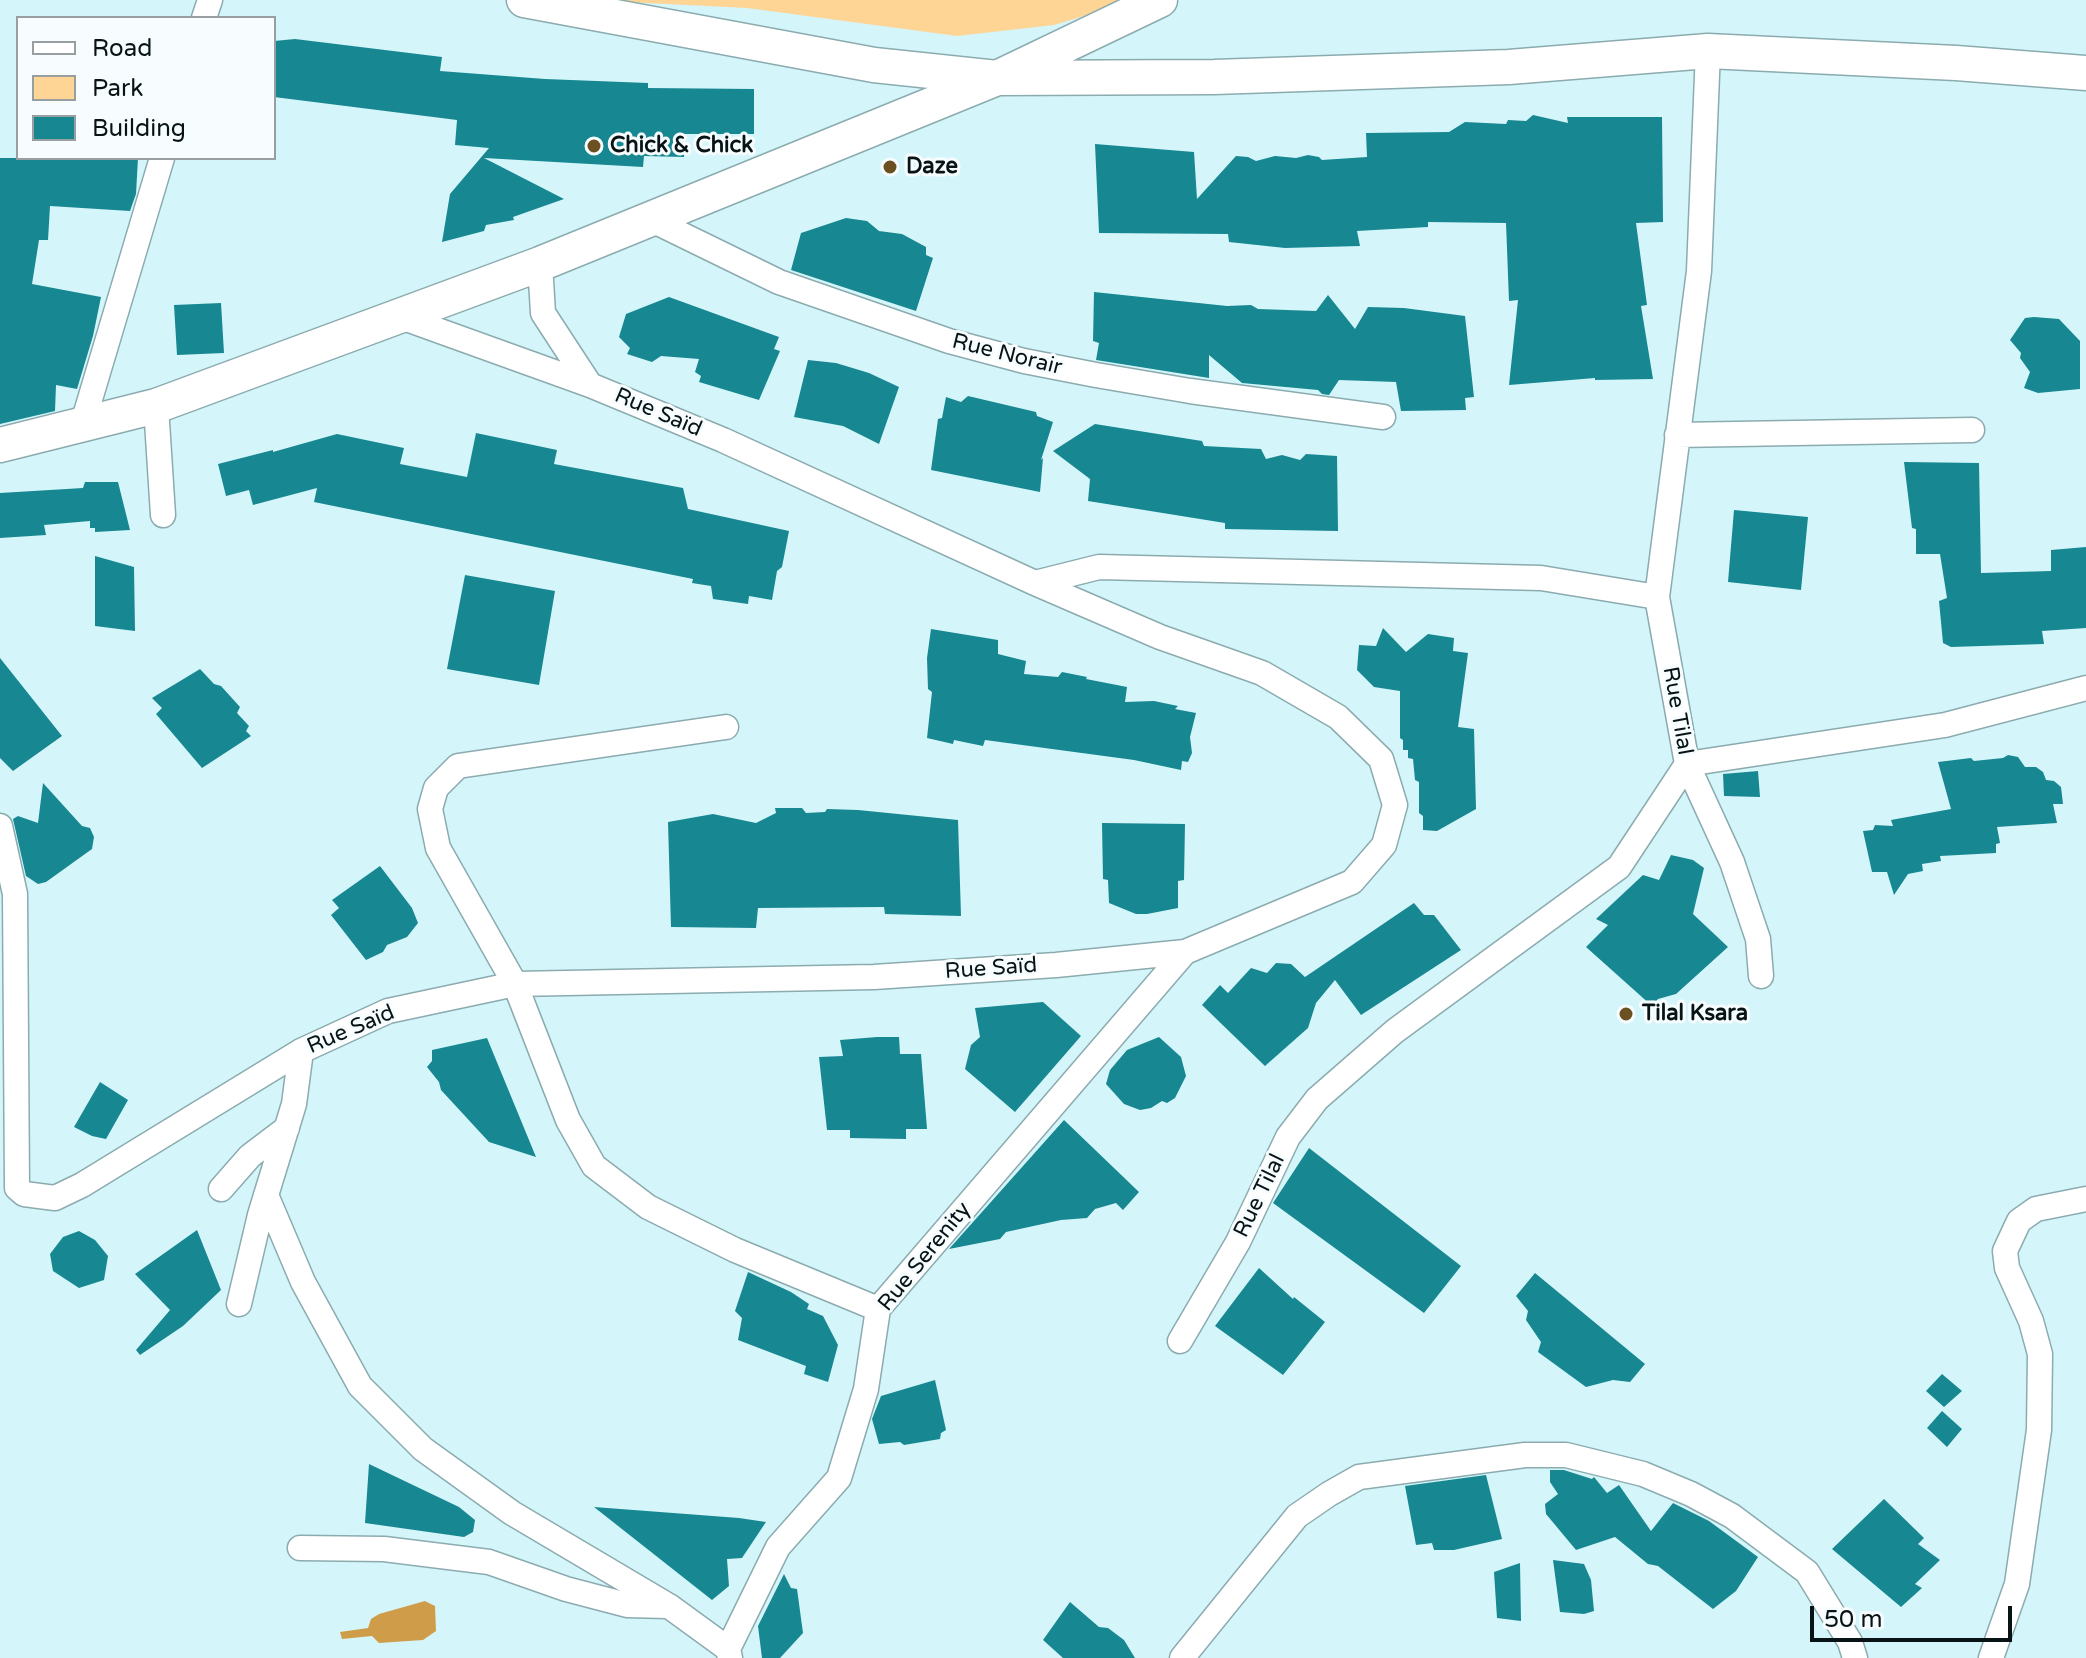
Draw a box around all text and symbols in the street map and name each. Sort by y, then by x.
legend [16,16,276,160]
text: Road [92,34,152,63]
text: Park [92,74,143,103]
text: Building [92,114,186,143]
place label: Chick & Chick [610,133,753,159]
marker: Chick & Chick [585,137,603,155]
place label: Daze [906,154,958,180]
marker: Daze [881,158,899,176]
street label: Rue Norair [949,329,1065,381]
street label: Rue Saïd [610,383,706,443]
street label: Rue Tilal [1656,665,1698,757]
street label: Rue Saïd [944,953,1038,985]
street label: Rue Saïd [303,1000,399,1060]
place label: Tilal Ksara [1642,1001,1748,1027]
marker: Tilal Ksara [1617,1005,1635,1023]
street label: Rue Tilal [1229,1150,1291,1242]
street label: Rue Serenity [873,1197,977,1317]
scale bar [1814,1590,2016,1640]
text: 50 m [1824,1605,1882,1634]

